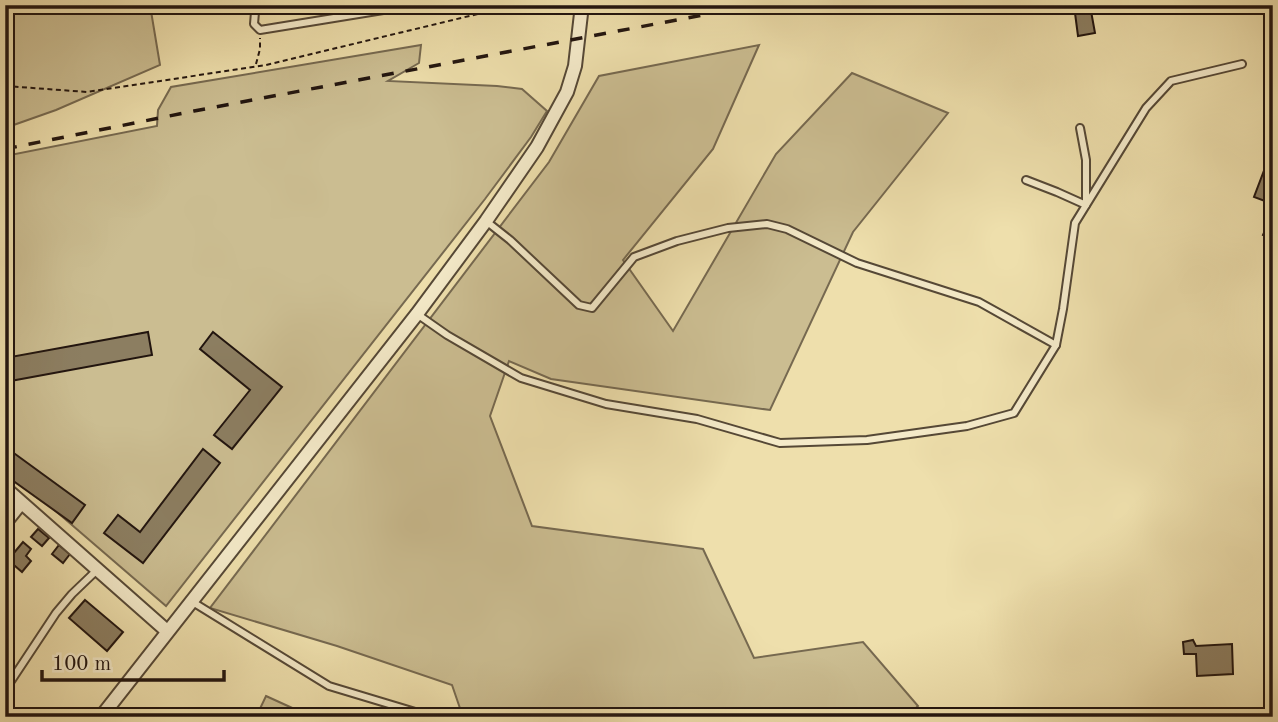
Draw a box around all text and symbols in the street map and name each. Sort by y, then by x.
scale bar [42,638,224,682]
text: 100 m [52,654,111,675]

